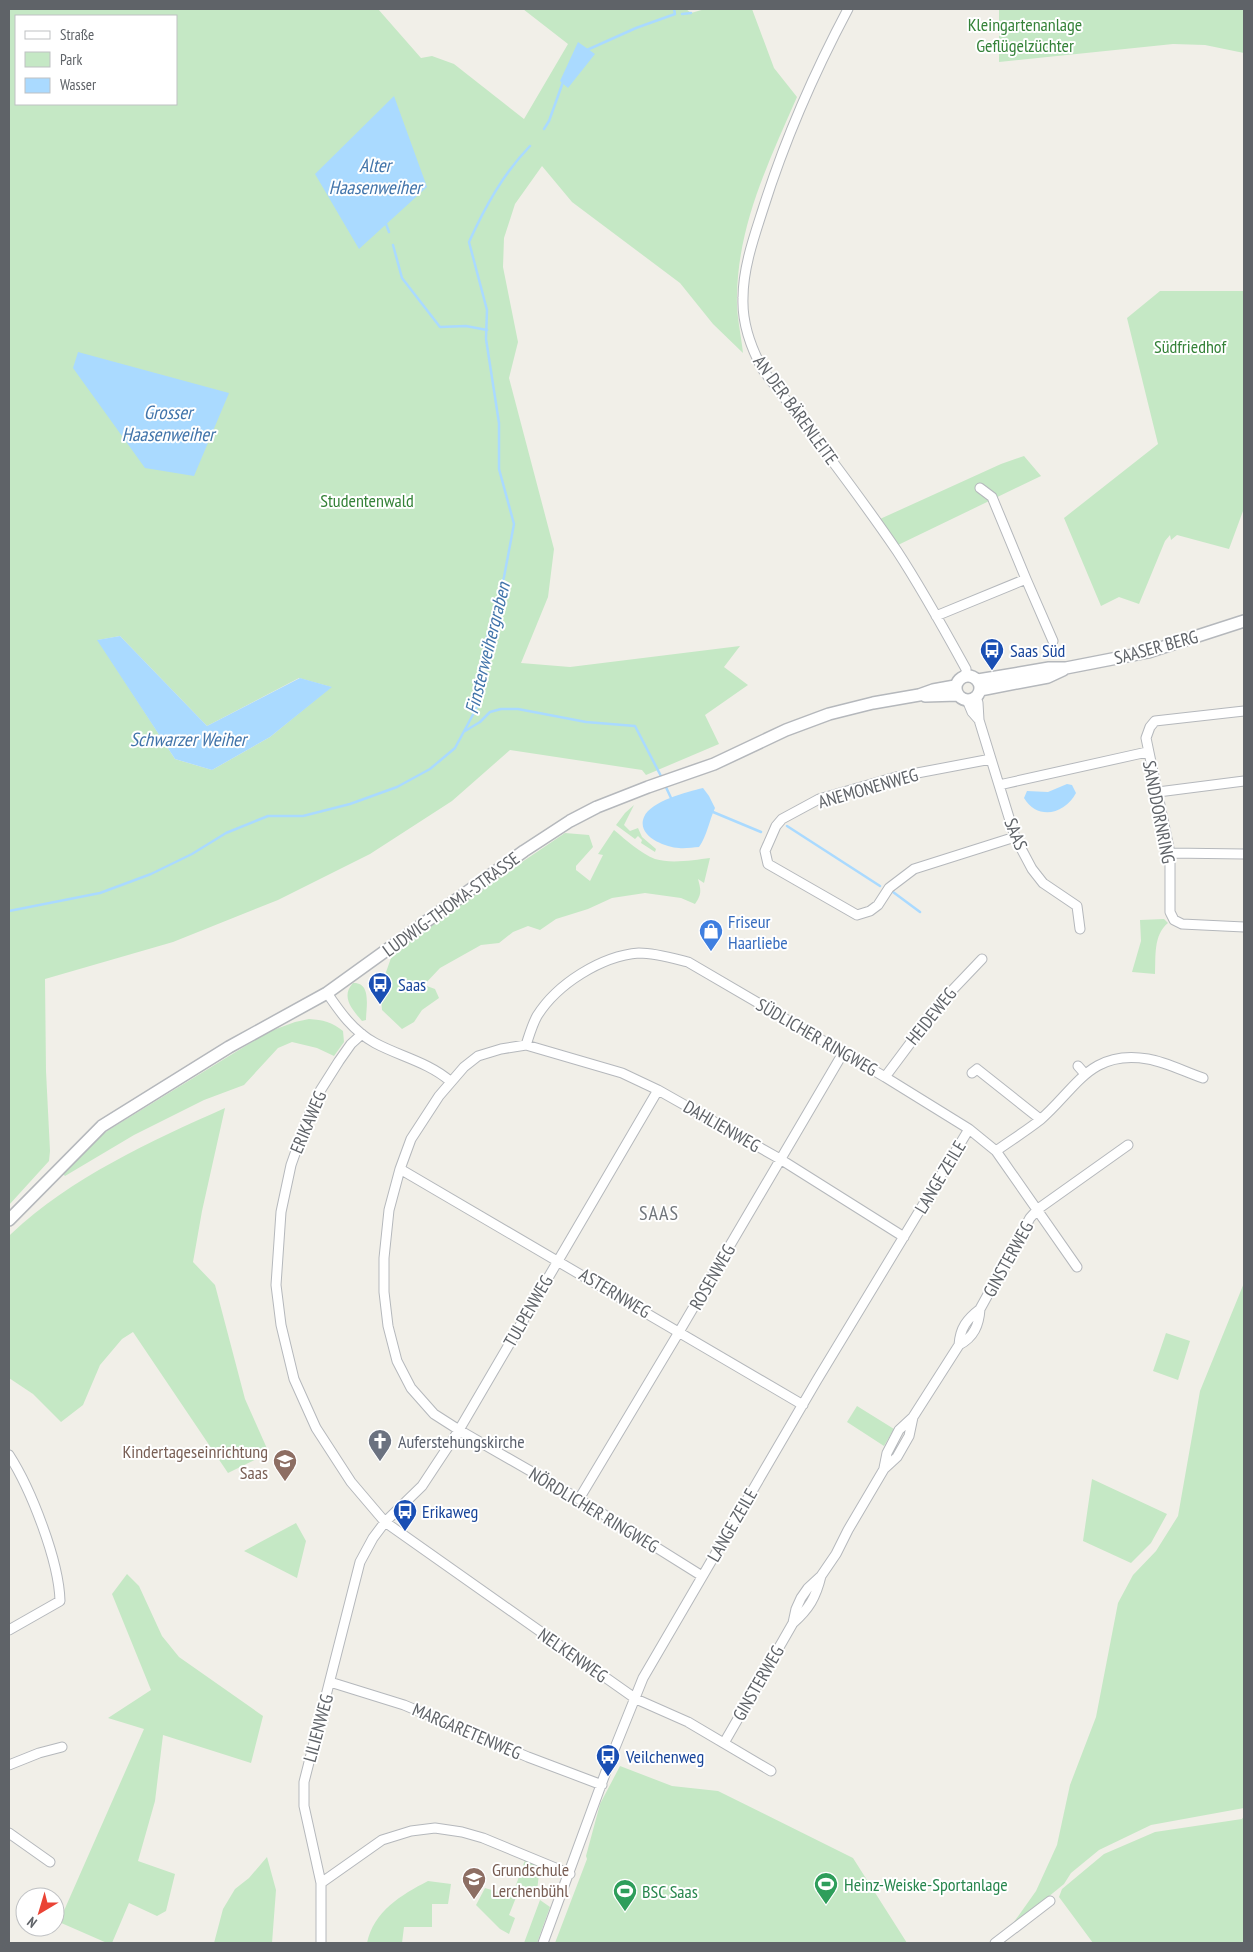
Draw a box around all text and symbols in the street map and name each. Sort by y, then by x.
park label: Kleingartenanlage Geflügelzüchter [968,13,1082,57]
legend [15,15,178,105]
text: Straße [60,25,94,44]
text: Park [60,50,82,69]
text: Wasser [60,75,97,94]
water label: Alter Haasenweiher [329,153,424,199]
park label: Südfriedhof [1154,335,1227,358]
street label: AN DER BÄRENLEITE [749,351,843,469]
water label: Grosser Haasenweiher [122,400,217,446]
park label: Studentenwald [320,489,414,512]
water label: Finsterweihergraben [459,578,515,716]
street label: SAASER BERG [1112,625,1201,669]
bus stop icon: Saas Süd [979,637,1005,671]
place label: Saas Süd [1010,639,1065,662]
water label: Schwarzer Weiher [130,727,249,751]
street label: SANDDORNRING [1138,759,1180,866]
street label: ANEMONENWEG [815,763,921,813]
street label: SAAS [999,815,1033,854]
street label: LUDWIG-THOMA-STRASSE [378,847,524,961]
place label: Friseur Haarliebe [728,910,788,954]
shop icon: Friseur Haarliebe [698,918,724,952]
bus stop icon: Saas [367,971,393,1005]
place label: Saas [398,973,426,996]
street label: HEIDEWEG [901,982,961,1049]
street label: SÜDLICHER RINGWEG [752,993,882,1081]
street label: ERIKAWEG [285,1087,331,1157]
street label: DAHLIENWEG [679,1095,765,1157]
street label: LANGE ZEILE [909,1136,971,1218]
district label: SAAS [639,1200,679,1226]
street label: GINSTERWEG [978,1217,1038,1301]
street label: ROSENWEG [684,1240,740,1314]
street label: ASTERNWEG [575,1263,655,1323]
street label: TULPENWEG [498,1271,558,1351]
church icon: Auferstehungskirche [367,1428,393,1462]
place label: Auferstehungskirche [398,1430,525,1453]
place label: Kindertageseinrichtung Saas [122,1440,268,1484]
school or university icon: Kindertageseinrichtung Saas [272,1448,298,1482]
street label: NÖRDLICHER RINGWEG [525,1462,663,1558]
street label: LANGE ZEILE [702,1484,762,1566]
bus stop icon: Erikaweg [392,1498,418,1532]
place label: Erikaweg [422,1500,478,1523]
street label: NELKENWEG [534,1623,612,1687]
street label: GINSTERWEG [727,1641,789,1725]
street label: LILIENWEG [298,1691,338,1765]
street label: MARGARETENWEG [409,1698,525,1764]
bus stop icon: Veilchenweg [595,1743,621,1777]
place label: Veilchenweg [625,1745,704,1768]
place label: Grundschule Lerchenbühl [492,1858,569,1902]
school or university icon: Grundschule Lerchenbühl [461,1866,487,1900]
sports icon: Heinz-Weiske-Sportanlage [813,1871,839,1905]
place label: Heinz-Weiske-Sportanlage [844,1873,1008,1896]
sports icon: BSC Saas [612,1878,638,1912]
place label: BSC Saas [642,1880,698,1903]
north arrow [15,1887,65,1937]
text: N [23,1913,41,1932]

